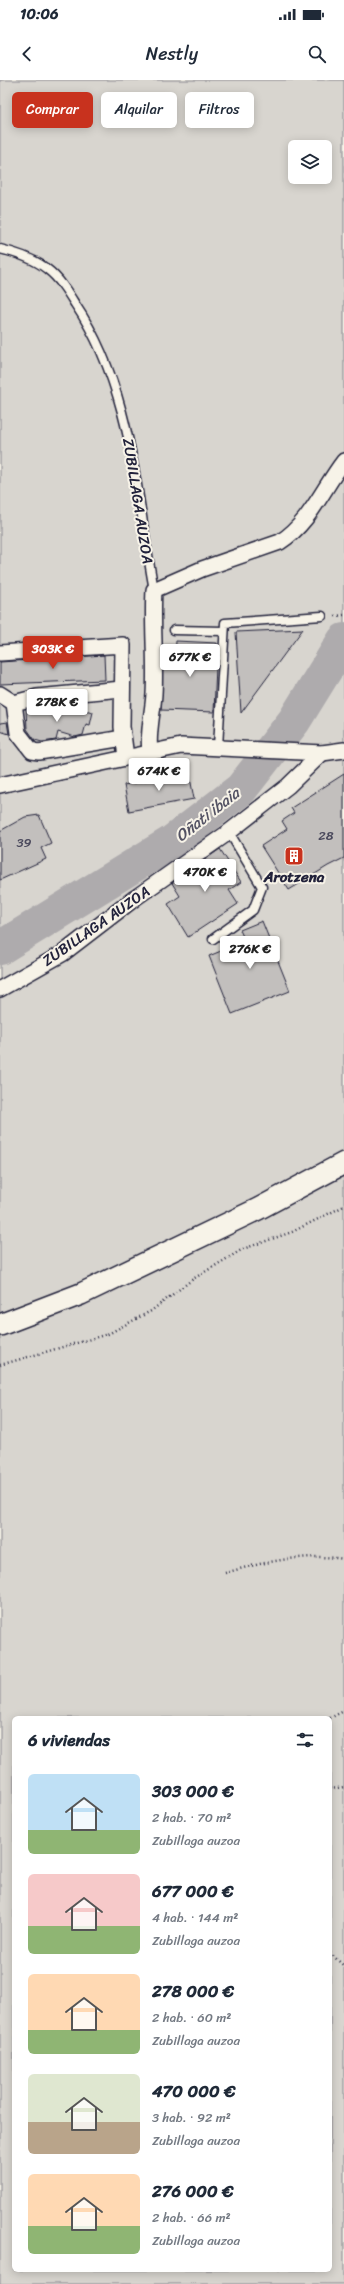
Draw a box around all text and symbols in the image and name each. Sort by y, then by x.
text: 10:06 [20,1,58,27]
text: Nestly [146,38,198,70]
icon: back [16,43,38,65]
icon: search [306,43,328,65]
chip: Comprar [12,92,93,128]
chip: Alquilar [101,92,177,128]
chip: Filtros [185,92,254,128]
map controls [288,140,332,184]
button: layers [288,140,332,184]
street label: ZUBILLAGA AUZOA [115,436,161,566]
pin: 303K € [20,636,86,670]
text: 303K € [32,637,74,660]
pin: 677K € [157,644,223,678]
text: 677K € [169,645,211,668]
pin: 278K € [24,689,90,723]
text: 278K € [36,690,78,713]
pin: 674K € [126,758,192,792]
text: 674K € [138,759,180,782]
water label: Oñati ibaia [168,778,248,849]
house number: 28 [318,824,334,847]
house number: 39 [16,831,32,854]
building icon: Arotzena [283,845,305,867]
pin: 470K € [172,859,238,893]
text: 470K € [183,860,227,883]
place label: Arotzena [263,864,325,890]
street label: ZUBILLAGA AUZOA [36,879,156,973]
pin: 276K € [217,936,283,970]
text: 276K € [229,937,271,960]
text: 6 viviendas [28,1725,110,1755]
icon: filters [294,1729,316,1751]
text: 303 000 € [152,1776,234,1806]
icon: home [60,1790,108,1838]
text: 2 hab. · 70 m² [152,1806,231,1829]
text: Zubillaga auzoa [152,1829,240,1852]
text: 677 000 € [152,1876,233,1906]
icon: home [60,1890,108,1938]
text: 4 hab. · 144 m² [152,1906,238,1929]
text: Zubillaga auzoa [152,1929,240,1952]
text: 278 000 € [152,1976,234,2006]
icon: home [60,1990,108,2038]
text: 2 hab. · 60 m² [152,2006,231,2029]
text: Zubillaga auzoa [152,2029,240,2052]
text: 470 000 € [152,2076,235,2106]
icon: home [60,2090,108,2138]
text: 3 hab. · 92 m² [152,2106,231,2129]
text: Zubillaga auzoa [152,2129,240,2152]
text: 276 000 € [152,2176,234,2206]
icon: home [60,2190,108,2238]
text: 2 hab. · 66 m² [152,2206,231,2229]
text: Zubillaga auzoa [152,2229,240,2252]

